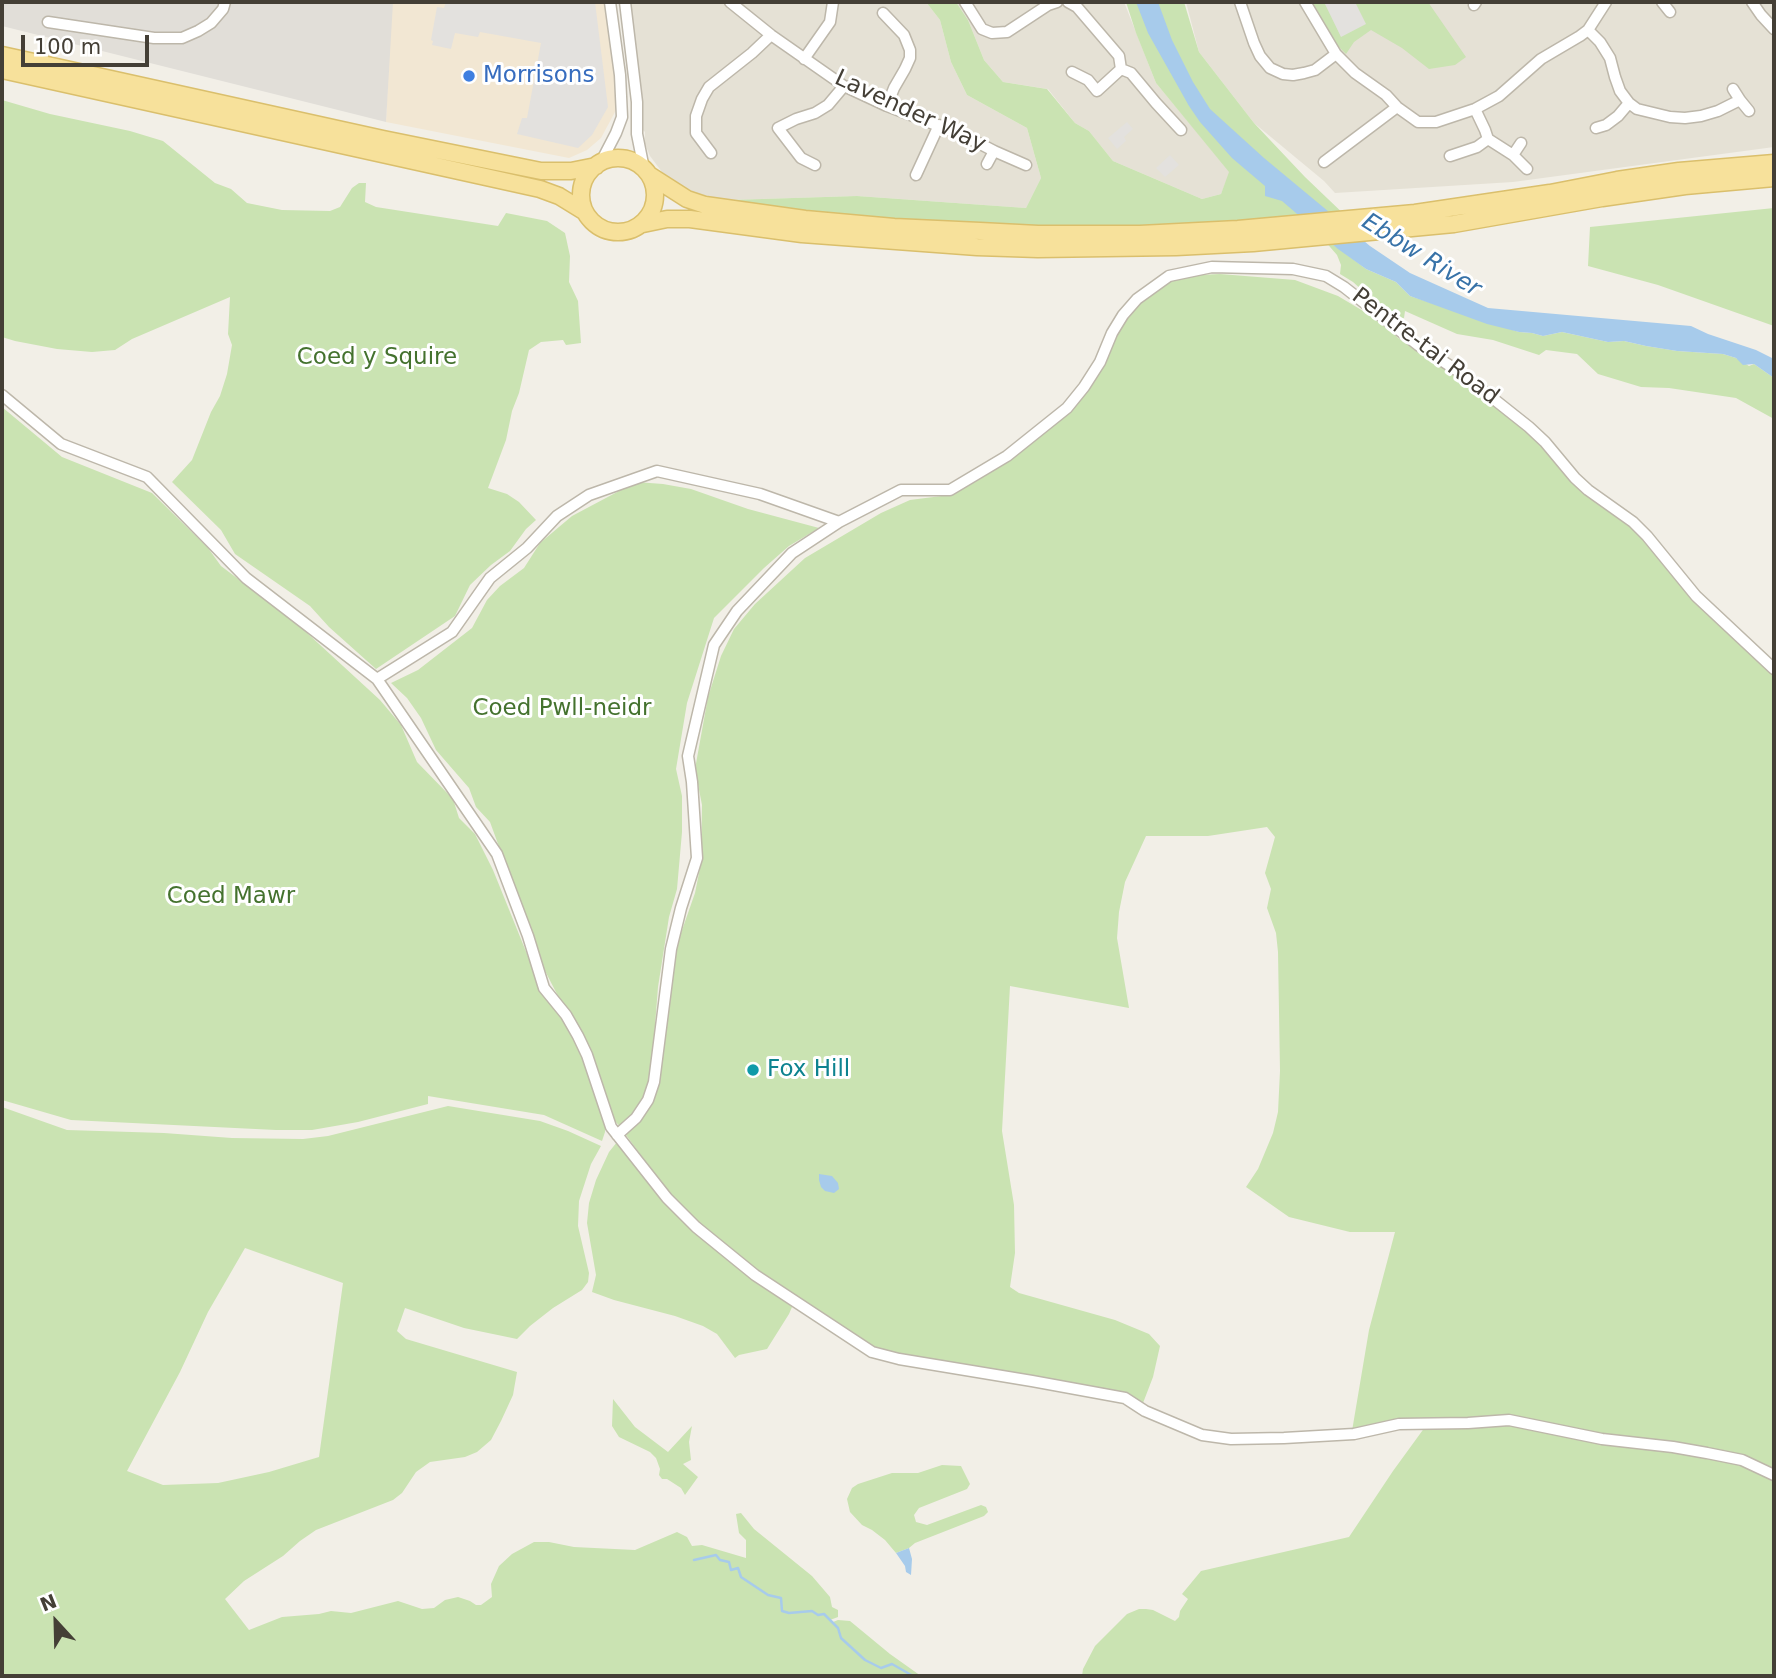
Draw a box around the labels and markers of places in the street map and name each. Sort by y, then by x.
place label: Morrisons [483,62,594,90]
marker: Morrisons [461,68,477,84]
place label: Fox Hill [767,1056,850,1084]
marker: Fox Hill [745,1062,761,1078]

